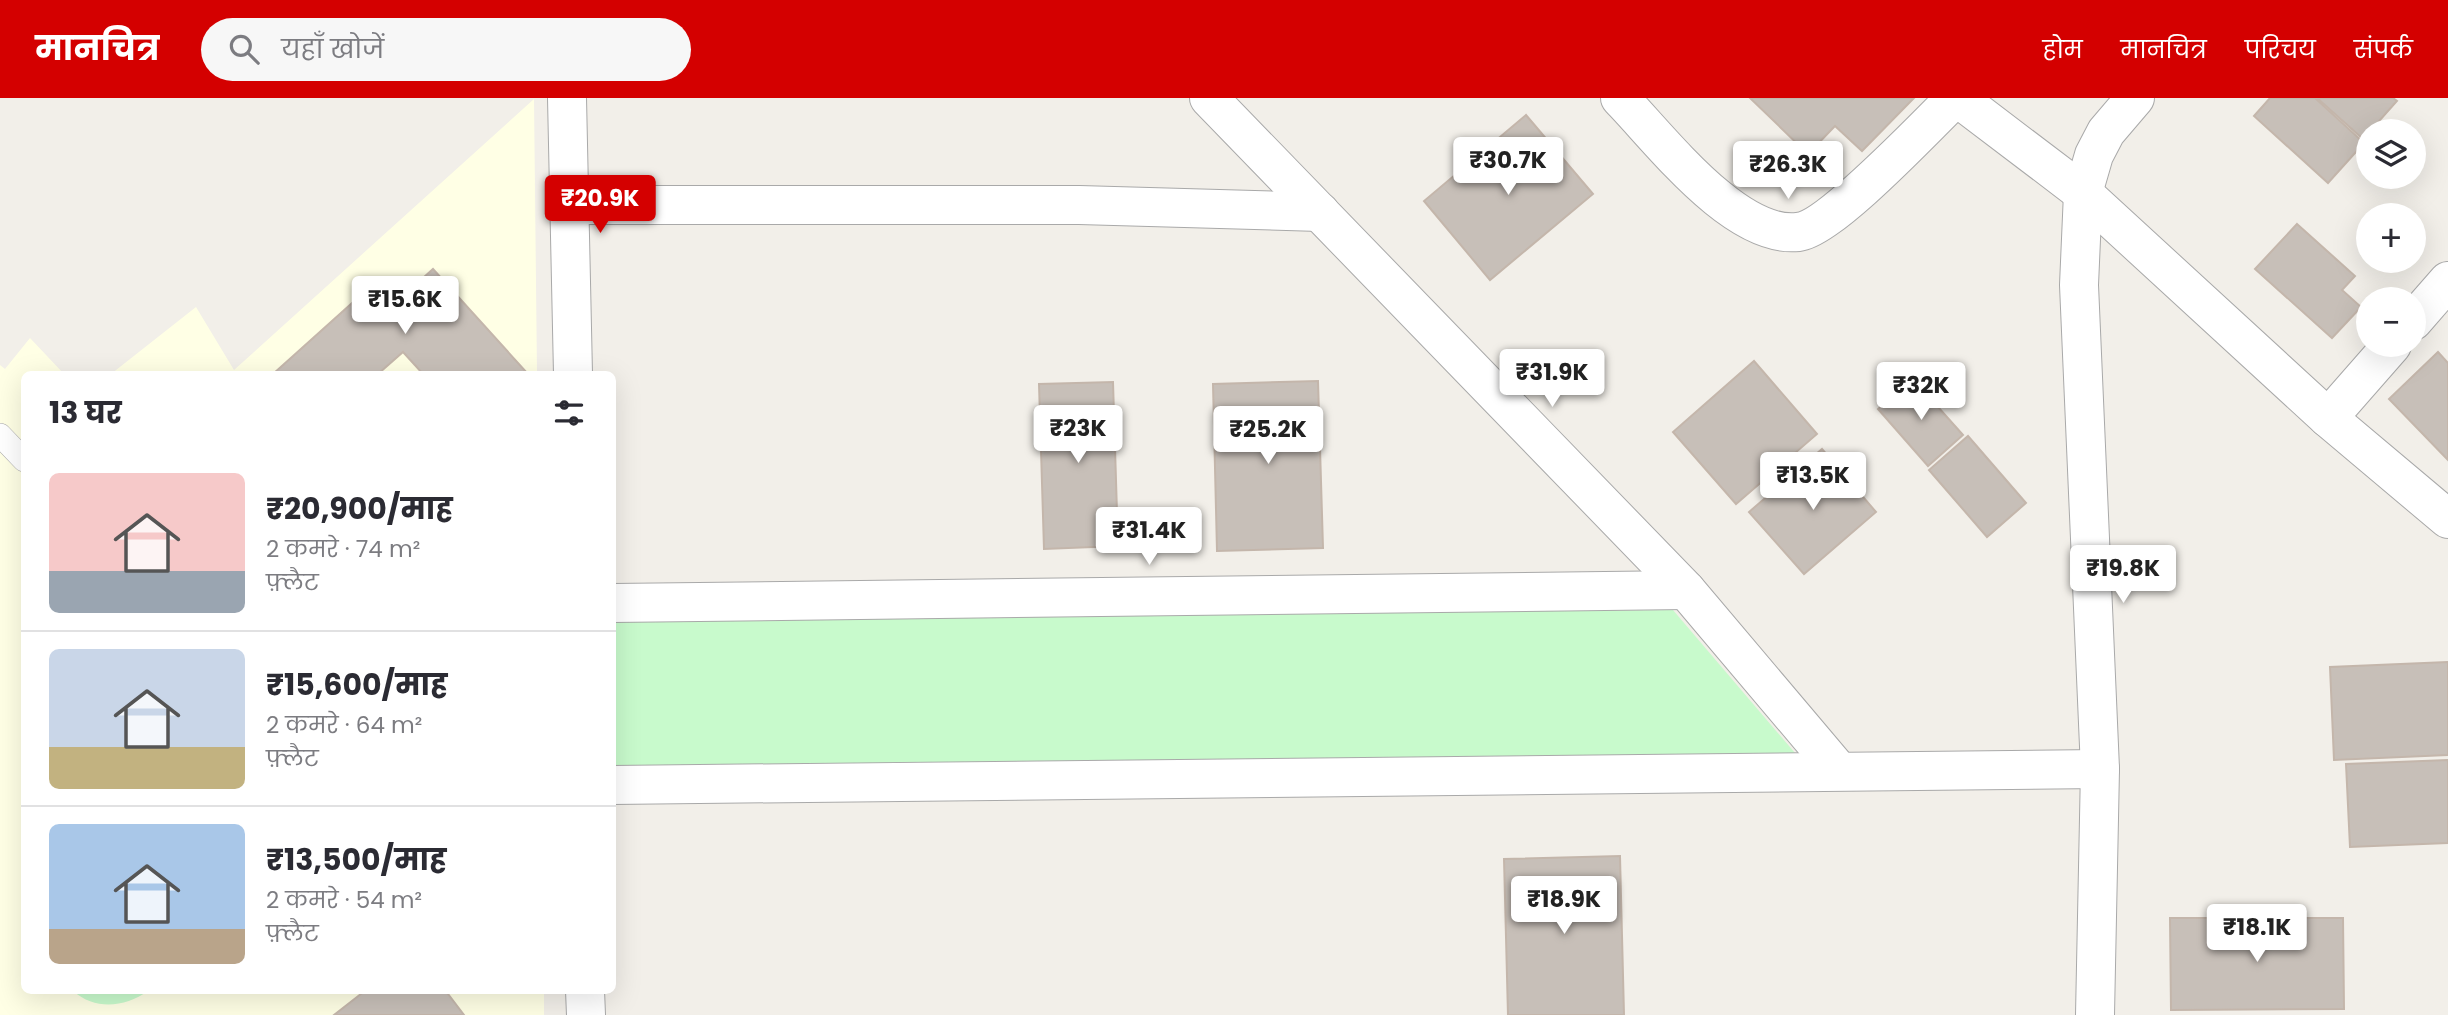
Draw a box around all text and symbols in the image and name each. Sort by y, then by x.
search box [201,18,691,81]
text: मानचित्र [35,25,159,72]
icon: search [225,30,263,68]
text: यहाँ खोजें [281,31,384,67]
text: होम [2043,33,2083,66]
text: मानचित्र [2121,33,2207,66]
text: परिचय [2245,33,2316,66]
text: संपर्क [2354,33,2413,66]
map controls [2356,119,2426,357]
button: layers [2356,119,2426,189]
pin: ₹30.7K [1451,138,1565,197]
pin: ₹26.3K [1731,141,1845,201]
text: ₹30.7K [1469,144,1547,176]
text: ₹26.3K [1749,148,1827,180]
pin: ₹20.9K [543,176,657,235]
text: ₹20.9K [561,182,639,214]
button: + [2356,203,2426,273]
pin: ₹15.6K [348,276,462,336]
text: ₹15.6K [368,283,442,315]
button: − [2356,287,2426,357]
pin: ₹31.9K [1495,350,1609,409]
text: ₹31.9K [1516,356,1588,388]
pin: ₹32K [1880,362,1962,422]
text: ₹32K [1893,369,1949,401]
text: 13 घर [49,391,122,434]
icon: filters [550,394,588,432]
pin: ₹23K [1037,406,1119,465]
pin: ₹25.2K [1211,406,1325,466]
text: ₹23K [1050,412,1106,444]
text: ₹25.2K [1229,413,1307,445]
pin: ₹13.5K [1756,452,1870,512]
text: ₹13.5K [1776,459,1850,491]
text: ₹20,900/माह [266,487,453,530]
icon: home [105,501,189,585]
pin: ₹31.4K [1092,508,1206,567]
text: ₹31.4K [1112,514,1186,546]
text: 2 कमरे · 74 m² [266,533,420,565]
pin: ₹19.8K [2066,546,2180,605]
text: ₹19.8K [2086,552,2160,584]
text: फ़्लैट [266,567,319,599]
text: ₹15,600/माह [266,663,448,706]
icon: home [105,677,189,761]
text: 2 कमरे · 64 m² [266,709,422,741]
text: फ़्लैट [266,743,319,775]
text: ₹13,500/माह [266,838,447,881]
icon: home [105,852,189,936]
pin: ₹18.9K [1507,876,1621,936]
text: ₹18.9K [1527,883,1601,915]
text: 2 कमरे · 54 m² [266,884,422,916]
pin: ₹18.1K [2200,904,2314,964]
text: ₹18.1K [2223,911,2291,943]
text: फ़्लैट [266,918,319,950]

